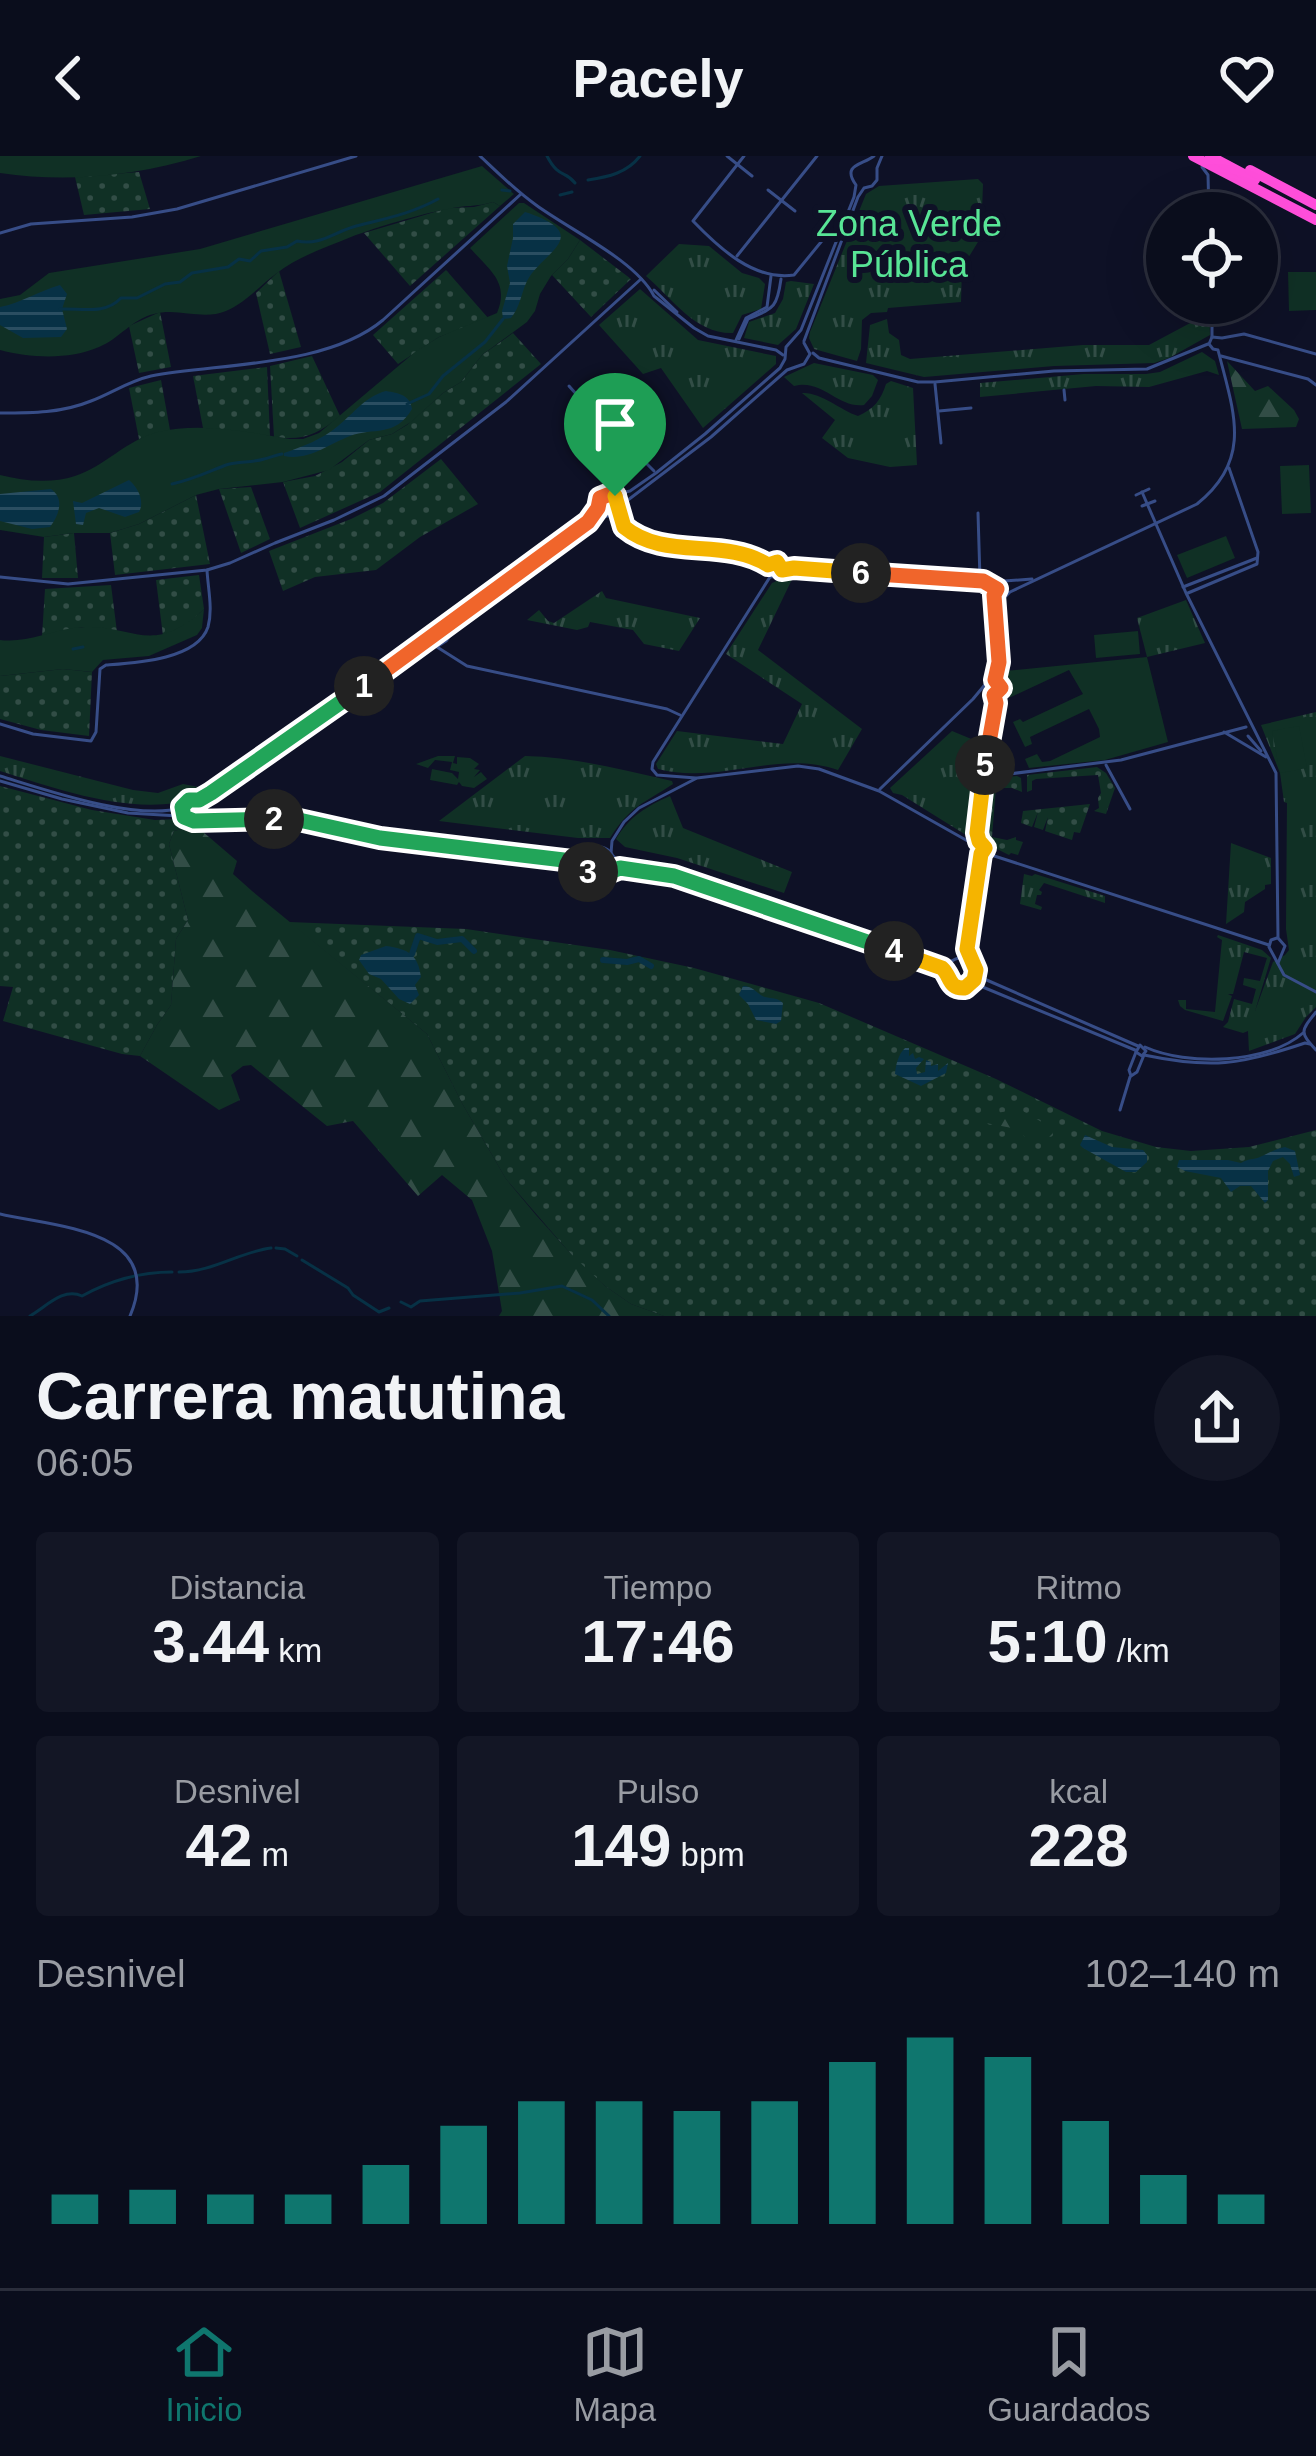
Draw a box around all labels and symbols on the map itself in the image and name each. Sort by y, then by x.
park label: Zona Verde Pública [816,203,1002,285]
pin [564,373,666,496]
pin: 6 [831,543,891,603]
pin: 1 [334,656,394,716]
pin: 5 [955,735,1015,795]
pin: 2 [244,789,304,849]
pin: 3 [558,842,618,902]
pin: 4 [864,921,924,981]

